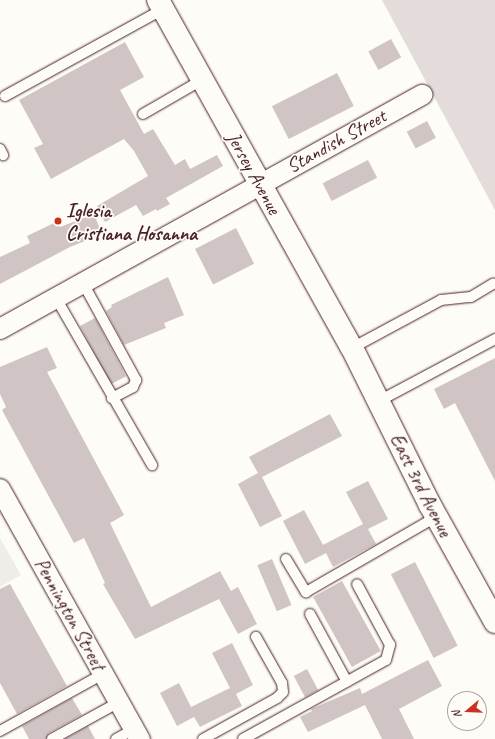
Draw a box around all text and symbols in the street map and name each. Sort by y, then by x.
street label: Standish Street [282,104,390,178]
street label: Jersey Avenue [222,128,286,218]
place label: Iglesia Cristiana Hosanna [66,198,196,245]
marker: Iglesia Cristiana Hosanna [53,216,63,226]
street label: East 3rd Avenue [385,429,457,541]
street label: Pennington Street [29,554,111,674]
north arrow [447,691,487,731]
text: N [449,709,464,720]

